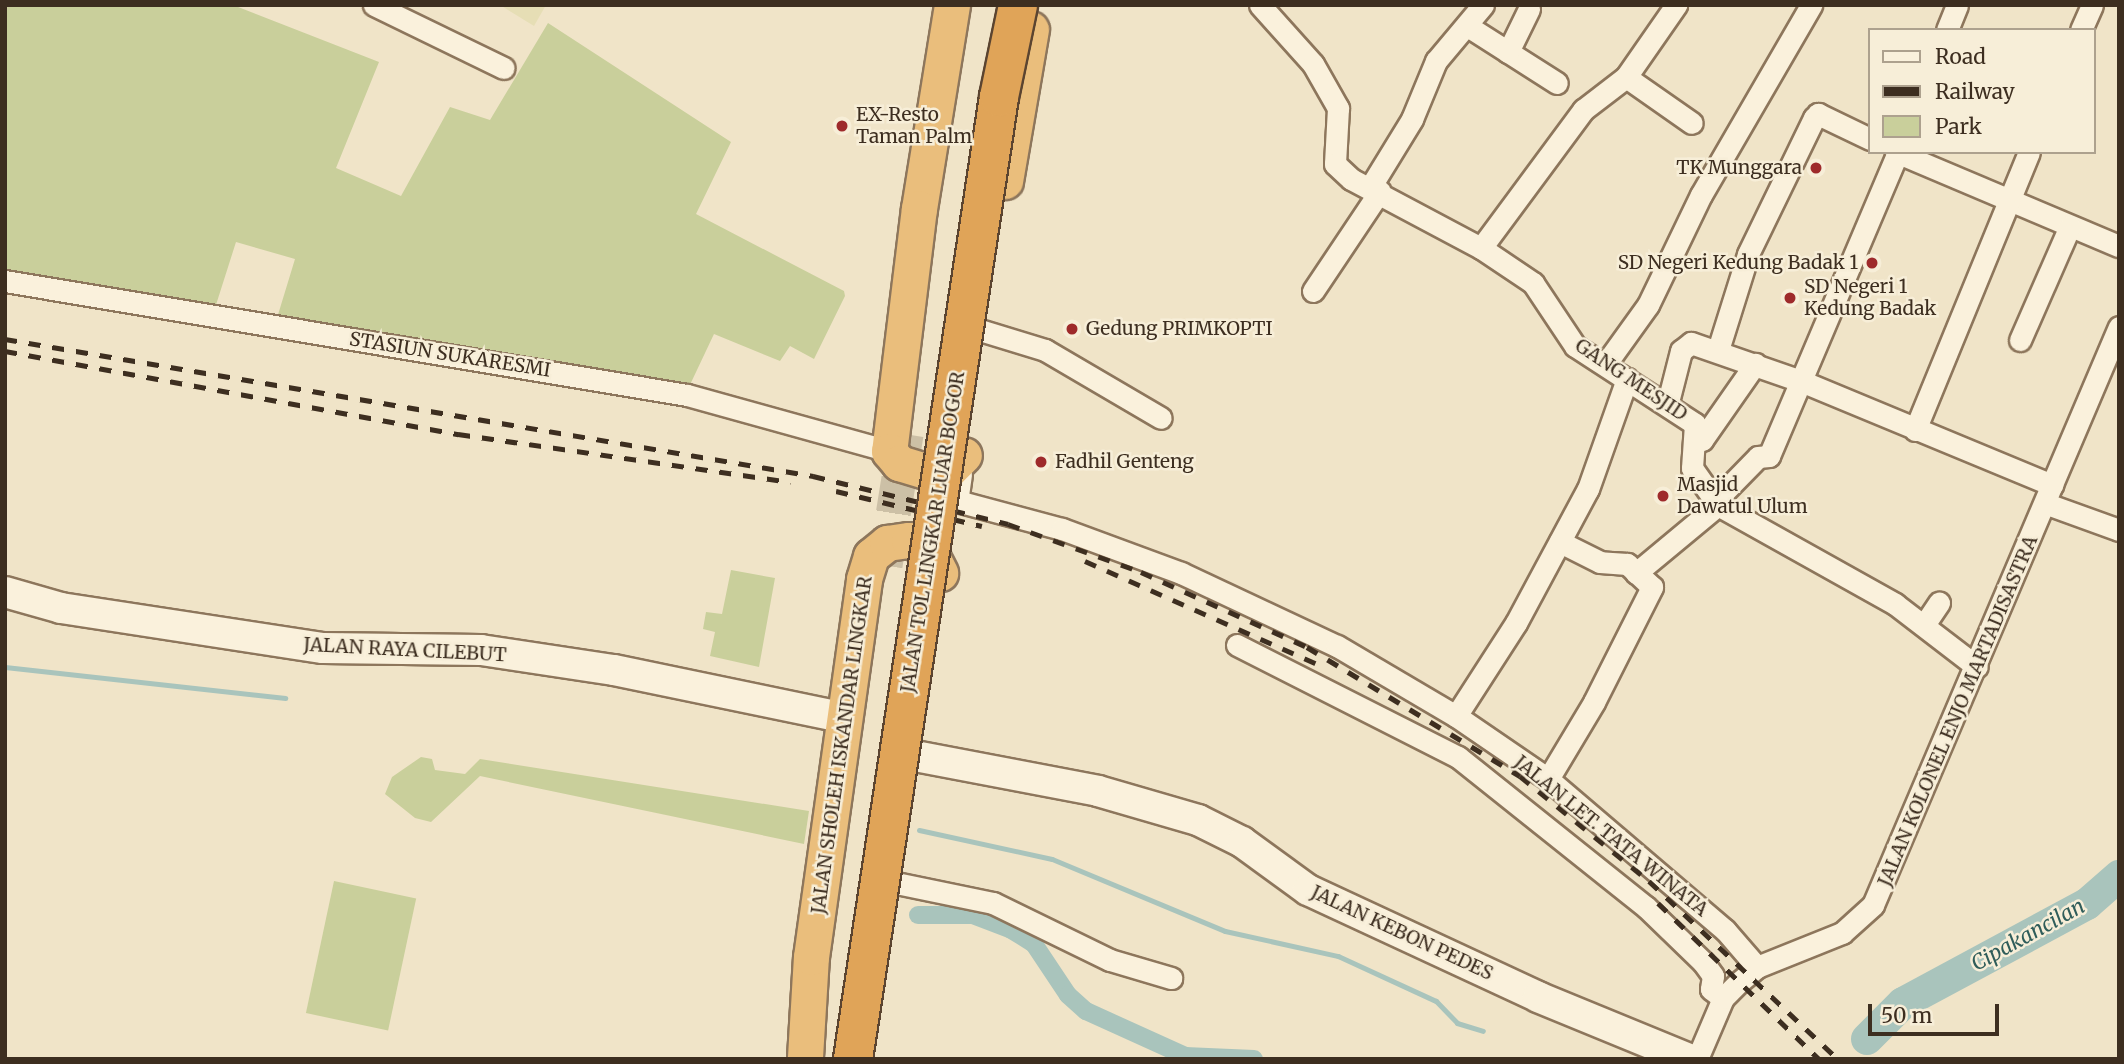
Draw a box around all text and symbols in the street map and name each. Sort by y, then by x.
legend [1868,28,2096,154]
text: Road [1935,43,1986,70]
text: Railway [1935,78,2015,105]
place label: EX-Resto Taman Palm [856,104,972,148]
text: Park [1935,113,1982,140]
marker: EX-Resto Taman Palm [834,118,850,134]
place label: TK Munggara [1676,157,1802,179]
marker: TK Munggara [1808,160,1824,176]
place label: SD Negeri Kedung Badak 1 [1618,252,1858,274]
marker: SD Negeri Kedung Badak 1 [1864,255,1880,271]
place label: SD Negeri 1 Kedung Badak [1804,276,1936,320]
marker: SD Negeri 1 Kedung Badak [1782,290,1798,306]
place label: Gedung PRIMKOPTI [1086,318,1273,340]
marker: Gedung PRIMKOPTI [1064,321,1080,337]
street label: STASIUN SUKARESMI [348,328,552,382]
street label: GANG MESJID [1571,334,1691,426]
street label: JALAN TOL LINGKAR LUAR BOGOR [896,370,970,694]
place label: Fadhil Genteng [1055,451,1194,473]
marker: Fadhil Genteng [1033,454,1049,470]
place label: Masjid Dawatul Ulum [1677,474,1807,518]
marker: Masjid Dawatul Ulum [1655,488,1671,504]
street label: JALAN KOLONEL ENJO MARTADISASTRA [1873,532,2043,890]
street label: JALAN SHOLEH ISKANDAR LINGKAR [807,575,877,915]
street label: JALAN RAYA CILEBUT [303,633,507,667]
street label: JALAN LET. TATA WINATA [1510,751,1712,921]
street label: JALAN KEBON PEDES [1307,881,1497,985]
water label: Cipakancilan [1967,893,2089,977]
scale bar [1872,990,2003,1034]
text: 50 m [1881,1002,1932,1029]

